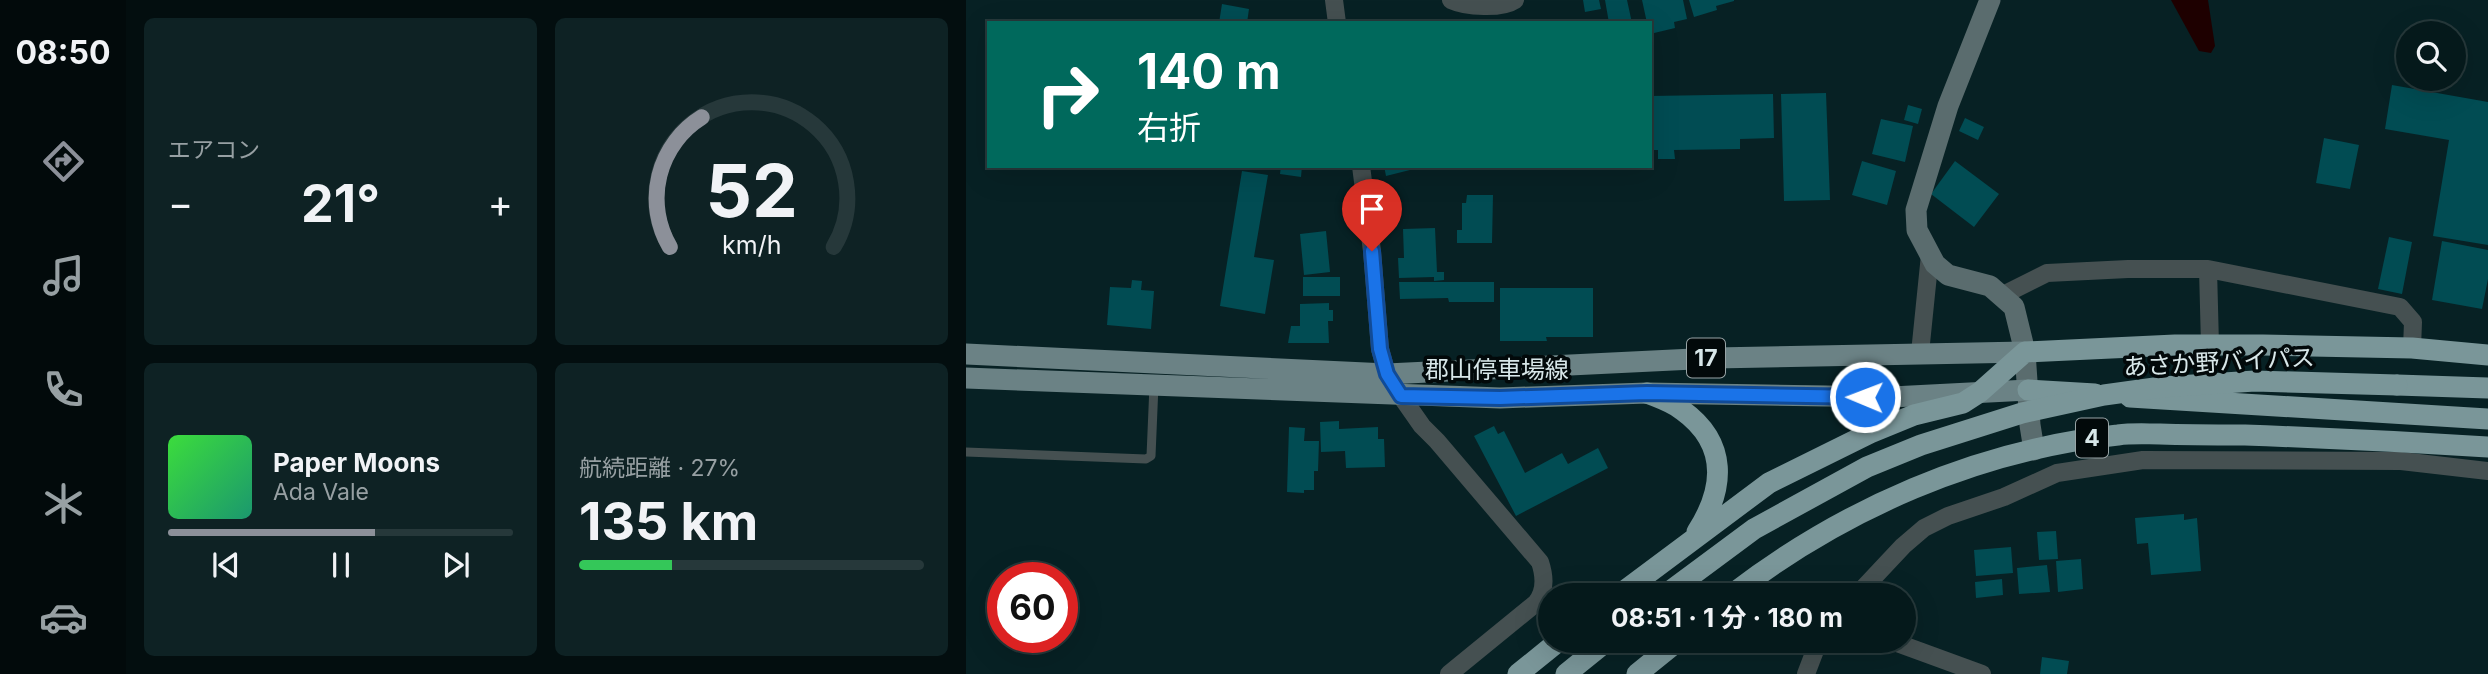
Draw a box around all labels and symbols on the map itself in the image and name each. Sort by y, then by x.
pin [1342,179,1402,251]
road number: 17 [1687,338,1725,378]
street label: あさか野バイパス [2123,343,2315,381]
street label: 郡山停車場線 [1425,355,1569,384]
position arrow [1828,360,1902,434]
road number: 4 [2076,418,2108,458]
speed limit sign: 60 [987,562,1078,653]

